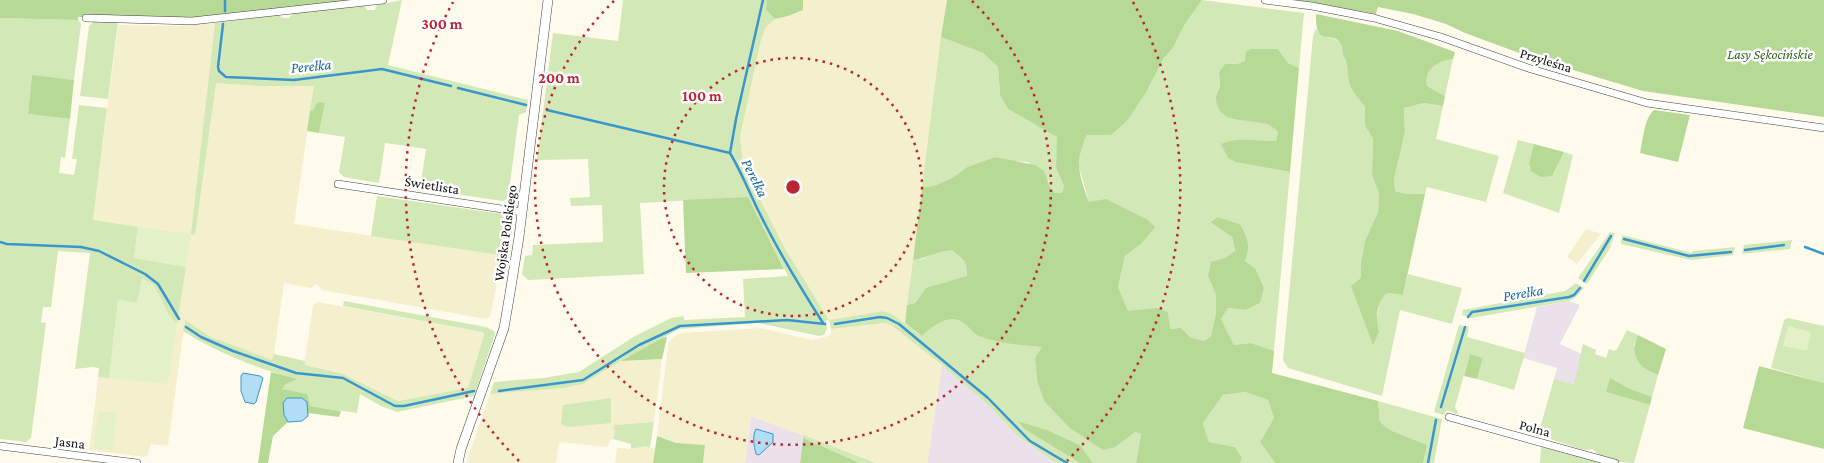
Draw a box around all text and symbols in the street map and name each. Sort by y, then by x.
text: 300 m [421,16,463,32]
street label: Przyleśna [1518,45,1574,76]
park label: Lasy Sękocińskie [1727,46,1813,62]
water label: Perełka [290,56,332,76]
text: 200 m [538,70,580,86]
text: 100 m [682,88,722,104]
water label: Perełka [739,156,771,200]
street label: Świetlista [404,173,461,197]
centre of rings [784,178,802,196]
street label: Wojska Polskiego [490,184,521,282]
water label: Perełka [1502,282,1544,304]
street label: Polna [1518,416,1553,440]
street label: Jasna [52,432,86,452]

